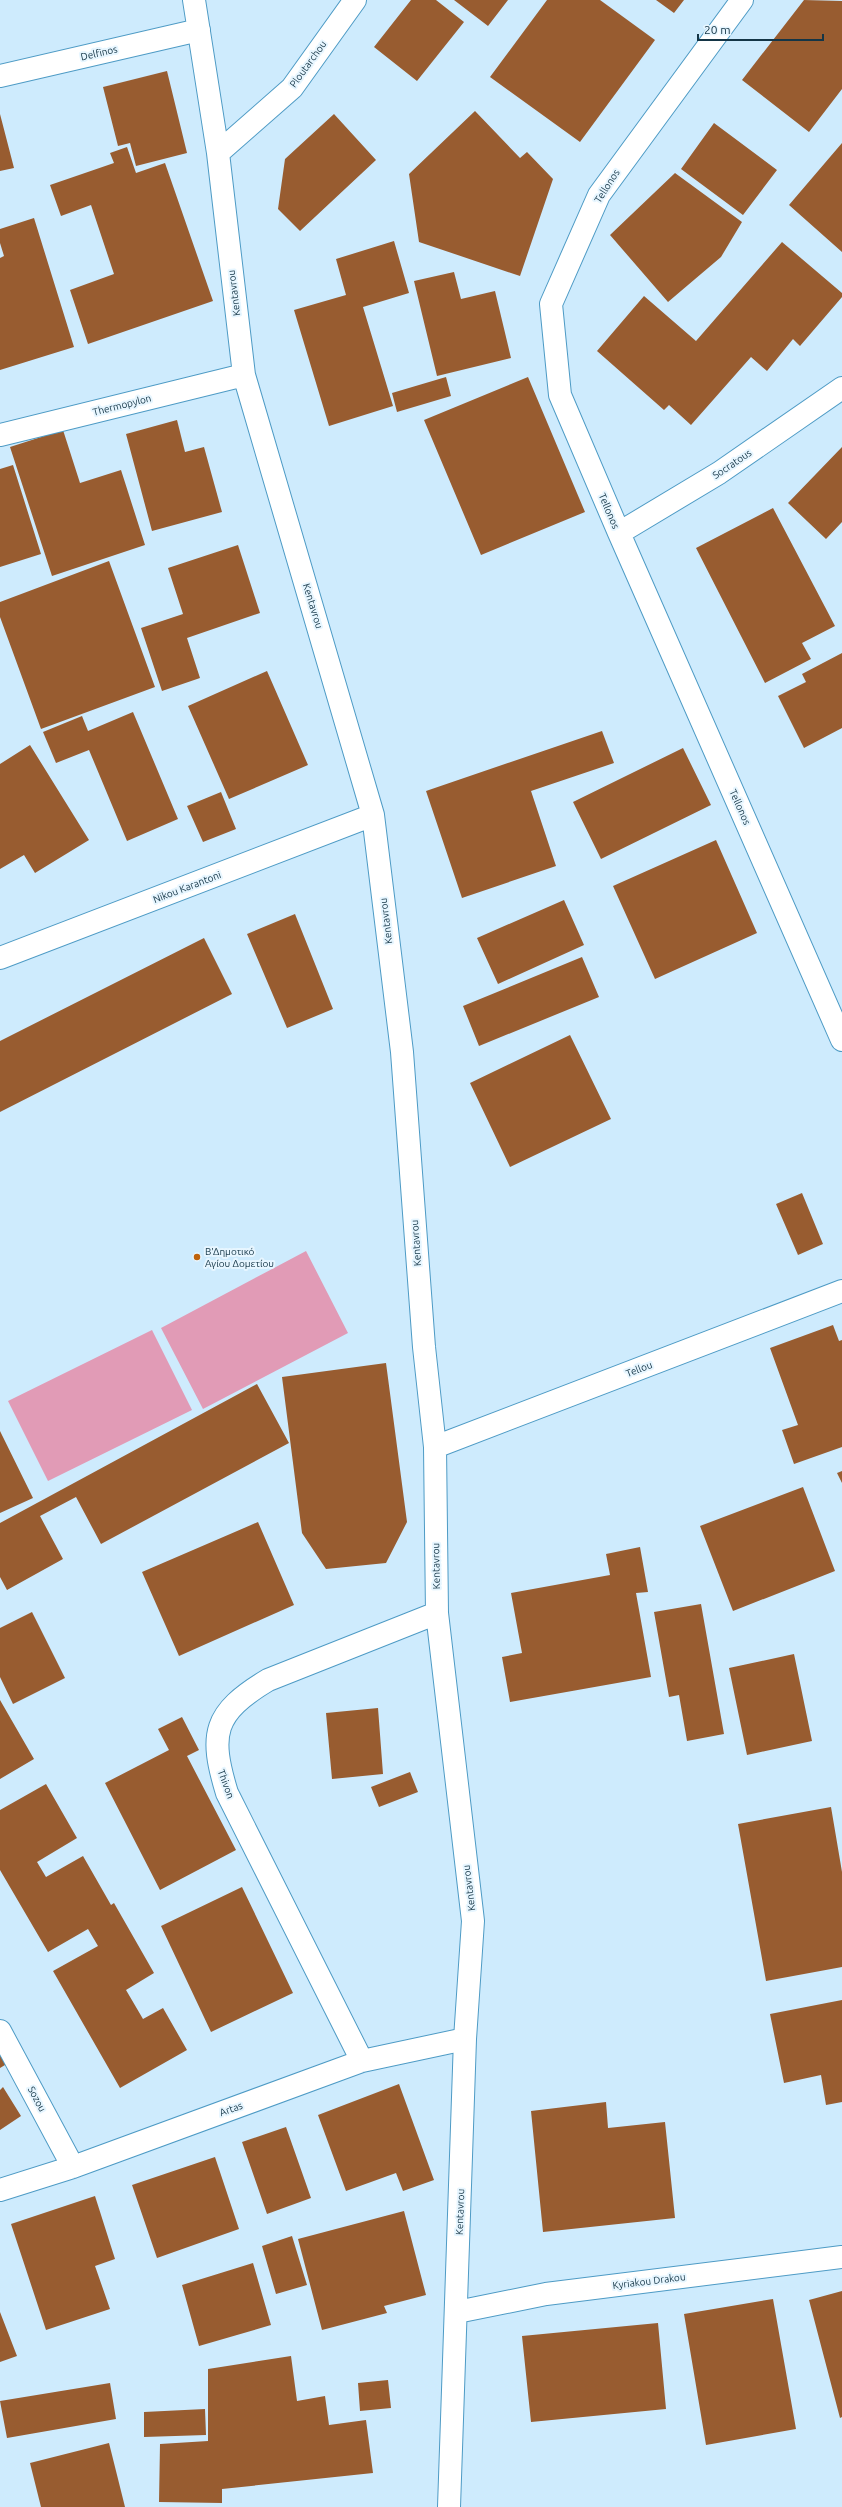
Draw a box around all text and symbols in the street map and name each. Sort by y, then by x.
scale bar [698,16,823,42]
text: 20 m [704,23,731,36]
street label: Ploutarchou [287,39,329,89]
street label: Delfinos [80,43,118,63]
street label: Tellonos [592,167,622,205]
street label: Kentavrou [226,269,242,317]
street label: Thermopylon [92,392,152,418]
street label: Socratous [710,447,754,481]
street label: Tellonos [597,492,621,530]
street label: Kentavrou [301,582,325,630]
street label: Tellonos [727,788,753,826]
street label: Nikou Karantoni [151,869,223,905]
street label: Kentavrou [378,897,394,945]
street label: Kentavrou [409,1219,423,1267]
place label: Β'Δημοτικό Αγίου Δομετίου [205,1246,274,1269]
marker: Β'Δημοτικό Αγίου Δομετίου [192,1252,202,1262]
street label: Tellou [624,1359,654,1379]
street label: Kentavrou [430,1543,442,1589]
street label: Thivon [216,1768,236,1800]
street label: Kentavrou [461,1864,477,1912]
street label: Sozou [26,2084,48,2114]
street label: Artas [218,2100,244,2118]
street label: Kentavrou [454,2189,466,2235]
street label: Kyriakou Drakou [612,2271,686,2291]

